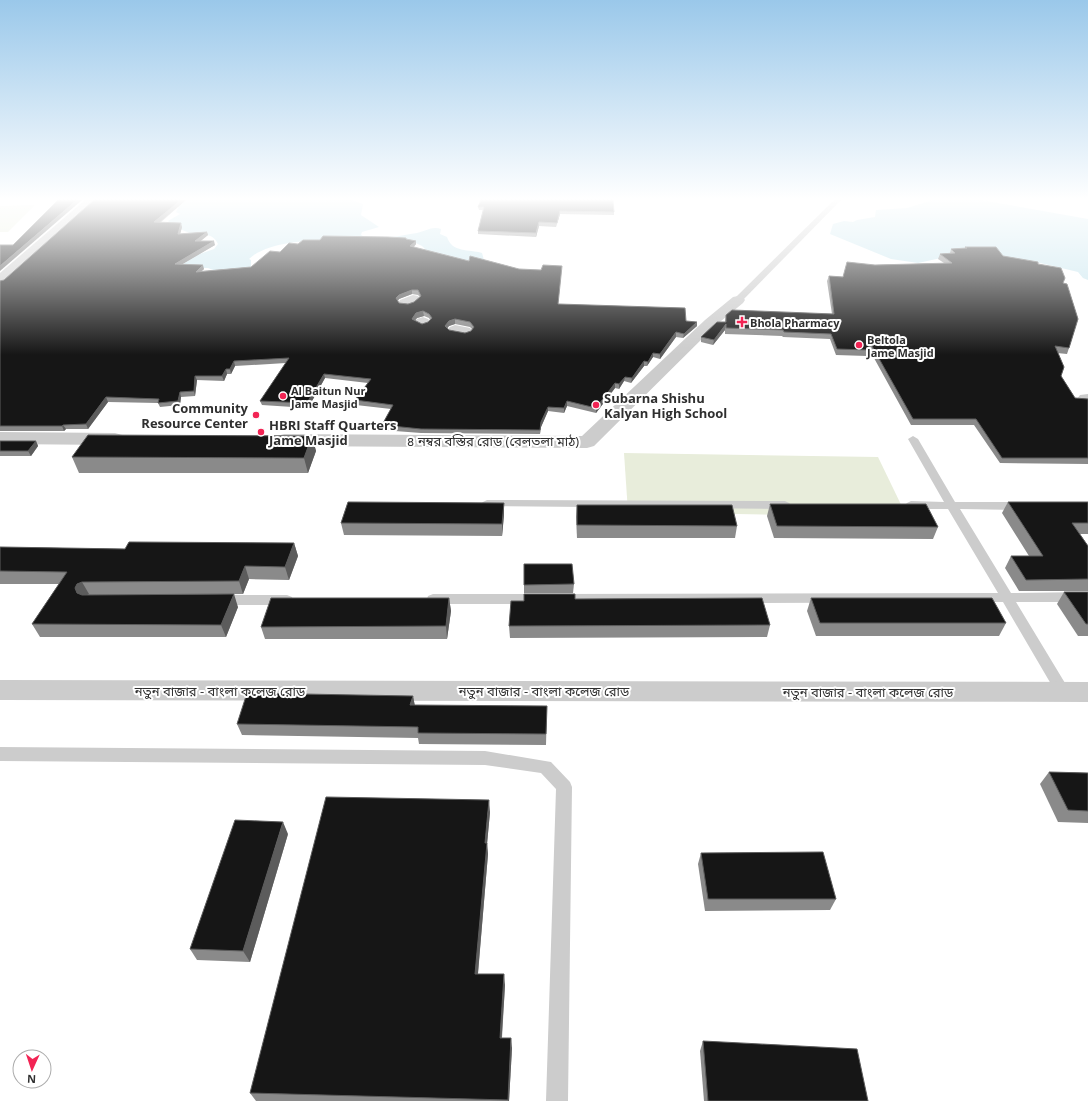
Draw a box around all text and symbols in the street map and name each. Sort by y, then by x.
place label: Bhola Pharmacy [750,315,840,330]
marker: Bhola Pharmacy [737,317,747,327]
place label: Beltola Jame Masjid [866,332,934,360]
marker: Beltola Jame Masjid [854,340,864,350]
place label: Al Baitun Nur Jame Masjid [290,383,365,411]
place label: Subarna Shishu Kalyan High School [604,389,727,422]
marker: Al Baitun Nur Jame Masjid [278,391,288,401]
place label: Community Resource Center [141,399,249,432]
marker: Subarna Shishu Kalyan High School [591,400,601,410]
marker: Community Resource Center [251,410,261,420]
place label: HBRI Staff Quarters Jame Masjid [268,416,396,449]
marker: HBRI Staff Quarters Jame Masjid [256,427,266,437]
street label: ৪ নম্বর বস্তির রোড (বেলতলা মাঠ) [407,432,579,450]
street label: নতুন বাজার - বাংলা কলেজ রোড [134,682,306,700]
street label: নতুন বাজার - বাংলা কলেজ রোড [458,682,630,700]
street label: নতুন বাজার - বাংলা কলেজ রোড [782,683,954,701]
north arrow [12,1049,52,1089]
text: N [27,1072,36,1087]

